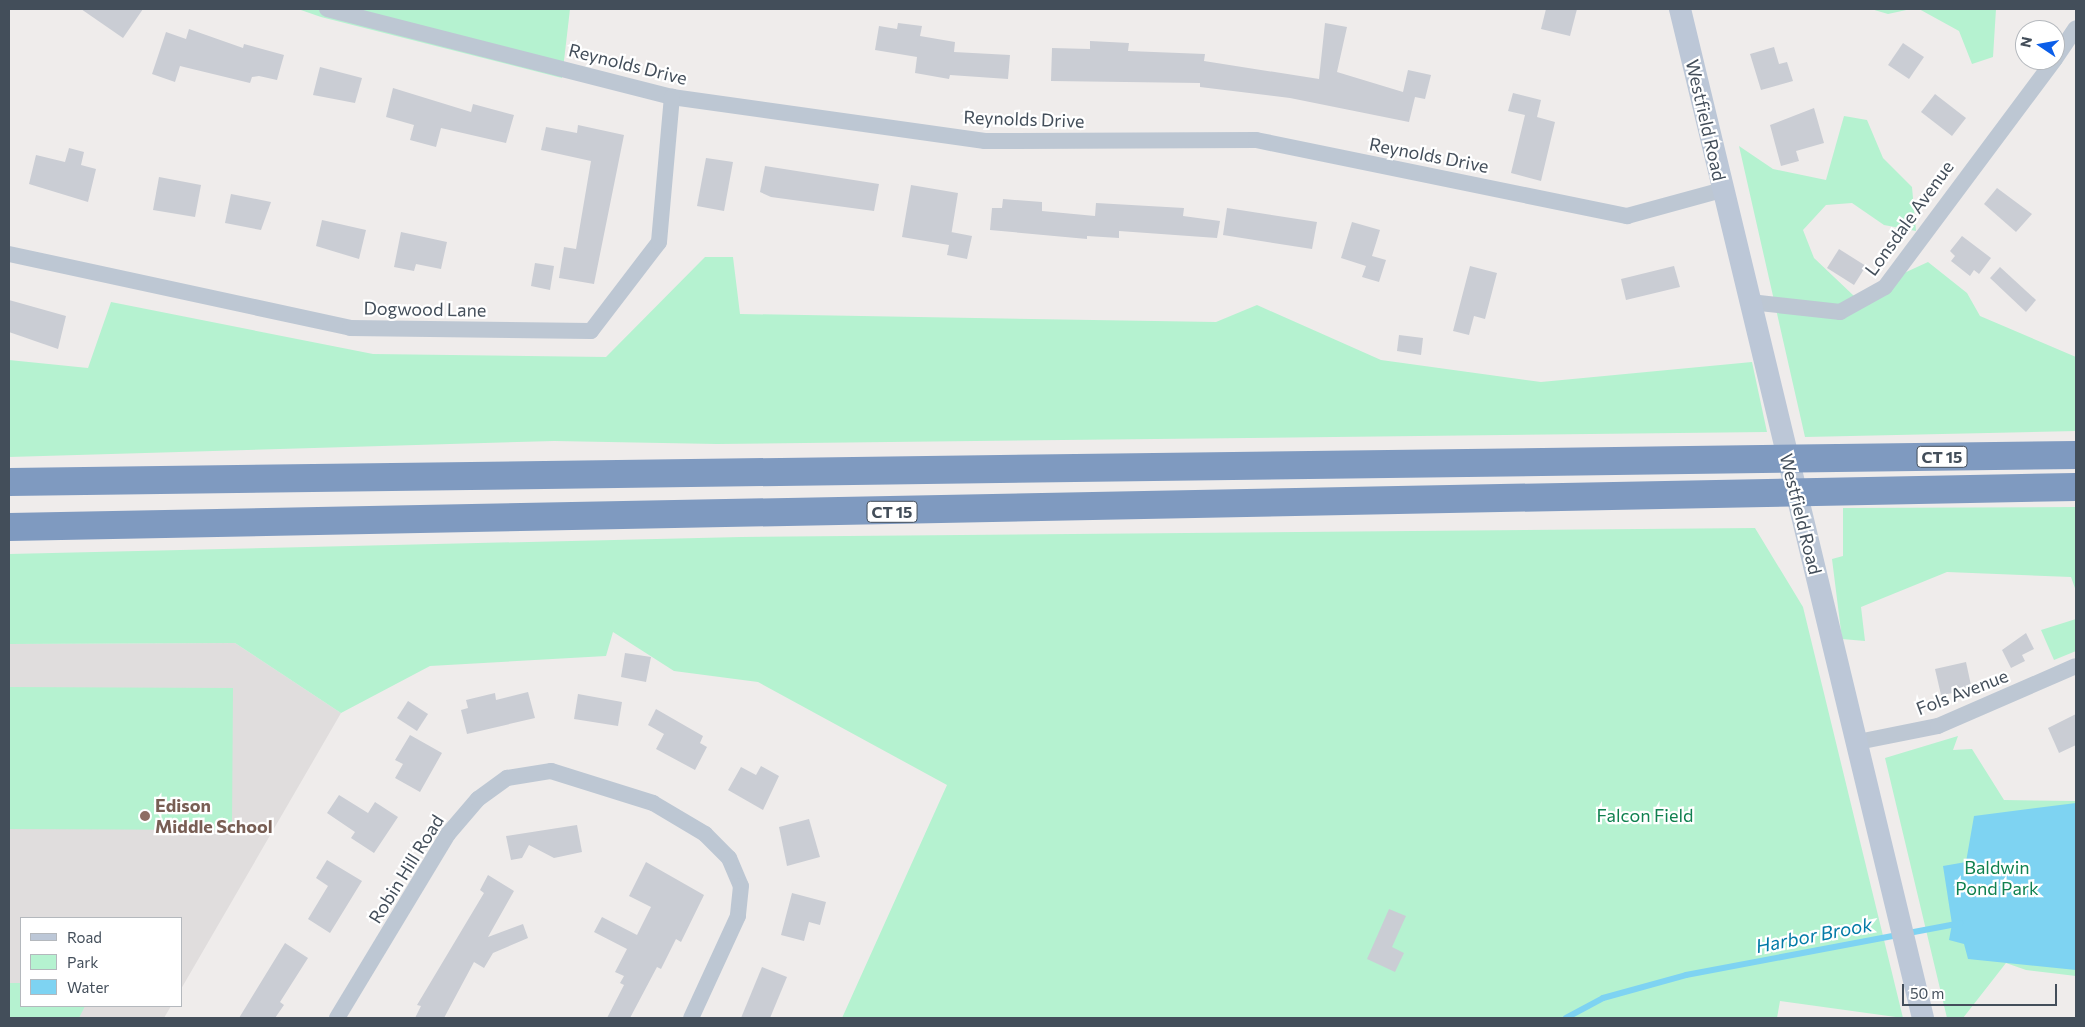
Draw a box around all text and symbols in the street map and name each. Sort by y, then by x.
north arrow [2015,20,2065,70]
text: N [2016,35,2035,49]
street label: Reynolds Drive [567,39,689,89]
street label: Westfield Road [1682,57,1730,183]
street label: Reynolds Drive [963,106,1085,132]
street label: Reynolds Drive [1367,133,1491,177]
street label: Lonsdale Avenue [1860,156,1958,280]
street label: Dogwood Lane [363,297,487,321]
road number: CT 15 [1916,444,1968,471]
street label: Westfield Road [1776,451,1826,577]
road number: CT 15 [866,498,918,526]
street label: Fols Avenue [1913,665,2011,719]
place label: Edison Middle School [155,795,273,838]
park label: Falcon Field [1597,804,1693,826]
marker: Edison Middle School [139,810,151,822]
street label: Robin Hill Road [364,811,448,927]
park label: Baldwin Pond Park [1955,857,2039,900]
water label: Harbor Brook [1754,913,1874,957]
legend [20,917,182,1007]
text: Road [67,928,102,946]
text: Park [67,953,98,971]
scale bar [1905,974,2060,1006]
text: Water [67,978,109,996]
text: 50 m [1910,984,1944,1002]

